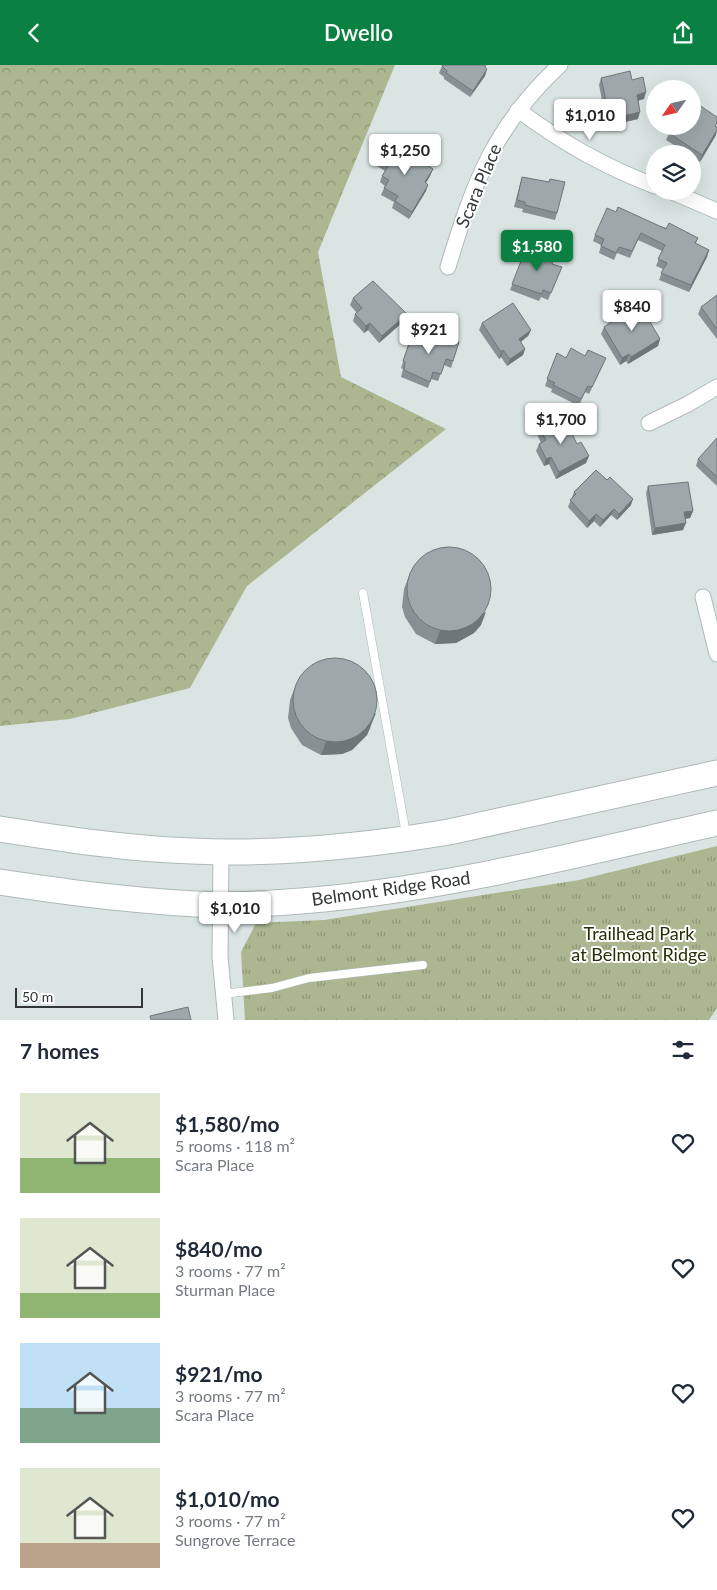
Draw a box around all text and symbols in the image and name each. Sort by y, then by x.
icon: back [20,19,48,47]
text: Dwello [324,19,393,46]
icon: share [669,19,697,47]
north arrow [646,80,701,135]
map controls [646,80,701,200]
pin: $1,010 [549,99,631,141]
text: $1,010 [565,105,615,124]
pin: $1,250 [364,133,446,176]
text: $1,250 [380,140,430,159]
street label: Scara Place [451,140,506,231]
button: layers [646,145,701,200]
pin: $1,580 [496,229,578,272]
text: $1,580 [512,236,562,255]
pin: $840 [602,289,662,332]
text: $840 [613,296,651,315]
pin: $921 [399,313,459,355]
text: $921 [410,319,448,338]
pin: $1,700 [520,403,602,445]
text: $1,700 [536,409,586,428]
street label: Belmont Ridge Road [310,866,472,910]
pin: $1,010 [194,891,276,934]
text: $1,010 [210,898,260,917]
park label: Trailhead Park at Belmont Ridge [571,922,707,965]
scale bar [15,985,142,1008]
text: 50 m [22,988,53,1005]
icon: filters [669,1036,697,1064]
text: 7 homes [20,1038,99,1063]
text: $1,580/mo [175,1111,280,1136]
icon: home [60,1113,120,1173]
icon: heart [669,1129,697,1157]
text: 5 rooms · 118 m² [175,1136,295,1155]
text: Scara Place [175,1155,254,1174]
text: $840/mo [175,1236,263,1261]
icon: home [60,1238,120,1298]
icon: heart [669,1254,697,1282]
text: 3 rooms · 77 m² [175,1261,286,1280]
text: Sturman Place [175,1280,275,1299]
text: $921/mo [175,1361,263,1386]
icon: home [60,1363,120,1423]
icon: heart [669,1379,697,1407]
text: 3 rooms · 77 m² [175,1386,286,1405]
text: Scara Place [175,1405,254,1424]
text: $1,010/mo [175,1486,280,1511]
icon: home [60,1488,120,1548]
icon: heart [669,1504,697,1532]
text: 3 rooms · 77 m² [175,1511,286,1530]
text: Sungrove Terrace [175,1530,296,1549]

